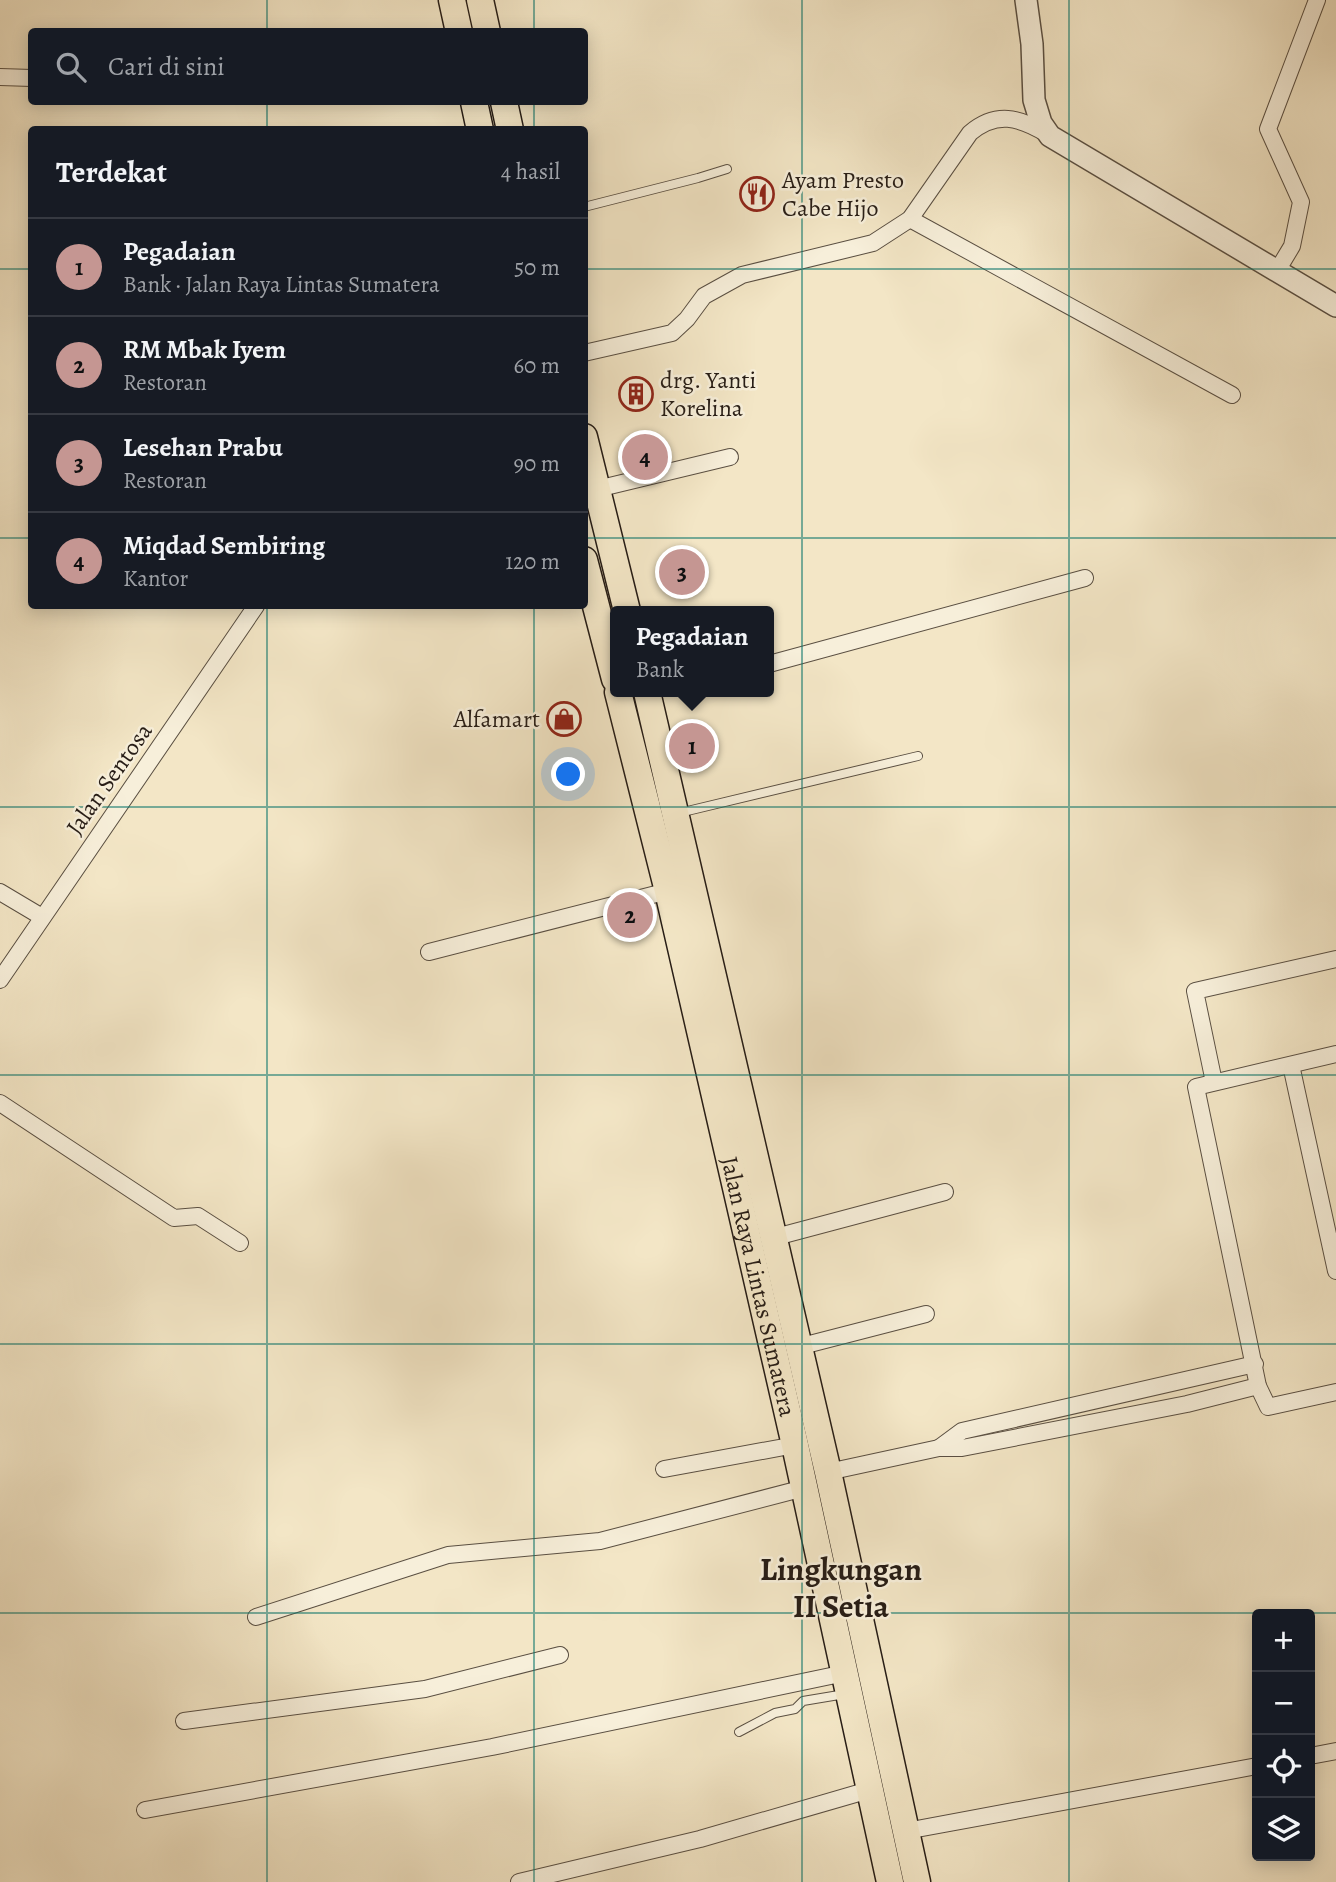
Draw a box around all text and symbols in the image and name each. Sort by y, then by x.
search box [28,28,588,105]
icon: search [52,48,90,86]
text: Cari di sini [108,49,225,84]
text: Terdekat [56,152,167,192]
text: 4 hasil [501,156,560,187]
place label: Ayam Presto Cabe Hijo [781,164,904,224]
restaurant icon: Ayam Presto Cabe Hijo [738,175,776,213]
text: Pegadaian [123,234,236,269]
text: 1 [75,252,83,283]
text: 50 m [514,252,560,283]
text: Bank · Jalan Raya Lintas Sumatera [123,269,440,300]
text: RM Mbak Iyem [123,332,286,367]
text: 2 [73,350,85,381]
text: 60 m [513,350,560,381]
place label: drg. Yanti Korelina [660,364,756,424]
text: Restoran [123,367,207,398]
building icon: drg. Yanti Korelina [617,375,655,413]
text: Lesehan Prabu [123,430,283,465]
pin: 4 [622,431,668,483]
text: 3 [74,448,84,479]
text: 90 m [514,448,560,479]
text: Restoran [123,465,207,496]
text: Miqdad Sembiring [123,528,325,563]
text: 4 [74,546,84,577]
text: 120 m [505,546,560,577]
pin: 3 [659,546,705,598]
text: Kantor [123,563,188,594]
popup [610,606,774,697]
text: Pegadaian [636,619,748,654]
text: Bank [636,654,684,685]
shop icon: Alfamart [545,700,583,738]
place label: Alfamart [452,703,540,735]
street label: Jalan Sentosa [59,716,160,841]
pin: 1 [669,720,715,772]
your location [551,757,585,791]
pin: 2 [607,889,653,941]
street label: Jalan Raya Lintas Sumatera [713,1153,804,1420]
district label: Lingkungan II Setia [760,1547,922,1628]
map controls [1252,1609,1315,1861]
button: + [1252,1609,1315,1672]
button: − [1252,1672,1315,1735]
button: locate [1252,1735,1315,1798]
button: layers [1252,1798,1315,1861]

